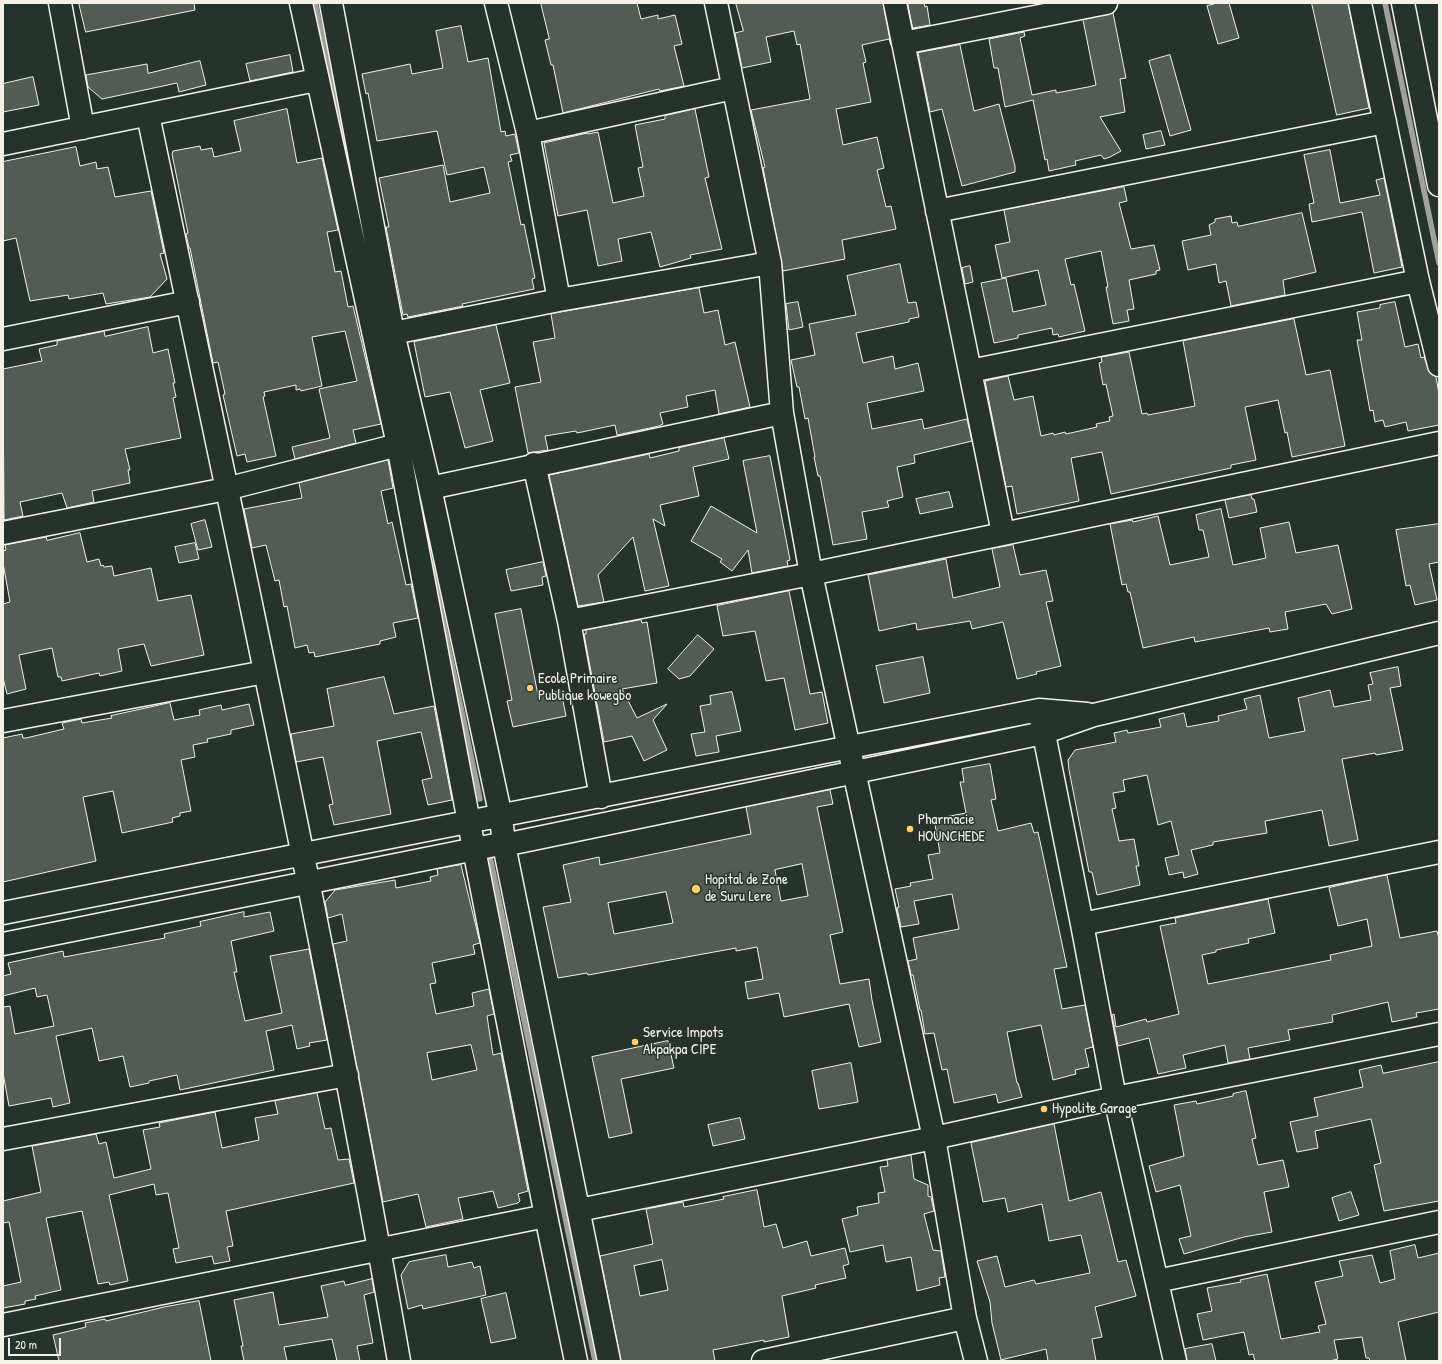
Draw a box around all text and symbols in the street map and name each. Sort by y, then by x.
place label: Ecole Primaire Publique kowegbo [538,670,631,705]
marker: Ecole Primaire Publique kowegbo [525,683,535,693]
place label: Pharmacie HOUNCHEDE [918,811,985,846]
marker: Pharmacie HOUNCHEDE [905,824,915,834]
place label: Hopital de Zone de Suru Lere [705,871,788,906]
marker: Hopital de Zone de Suru Lere [690,883,702,895]
place label: Service Impots Akpakpa CIPE [643,1024,723,1059]
marker: Service Impots Akpakpa CIPE [630,1037,640,1047]
place label: Hypolite Garage [1052,1100,1137,1118]
marker: Hypolite Garage [1039,1104,1049,1114]
scale bar [10,1330,63,1356]
text: 20 m [15,1336,37,1353]

